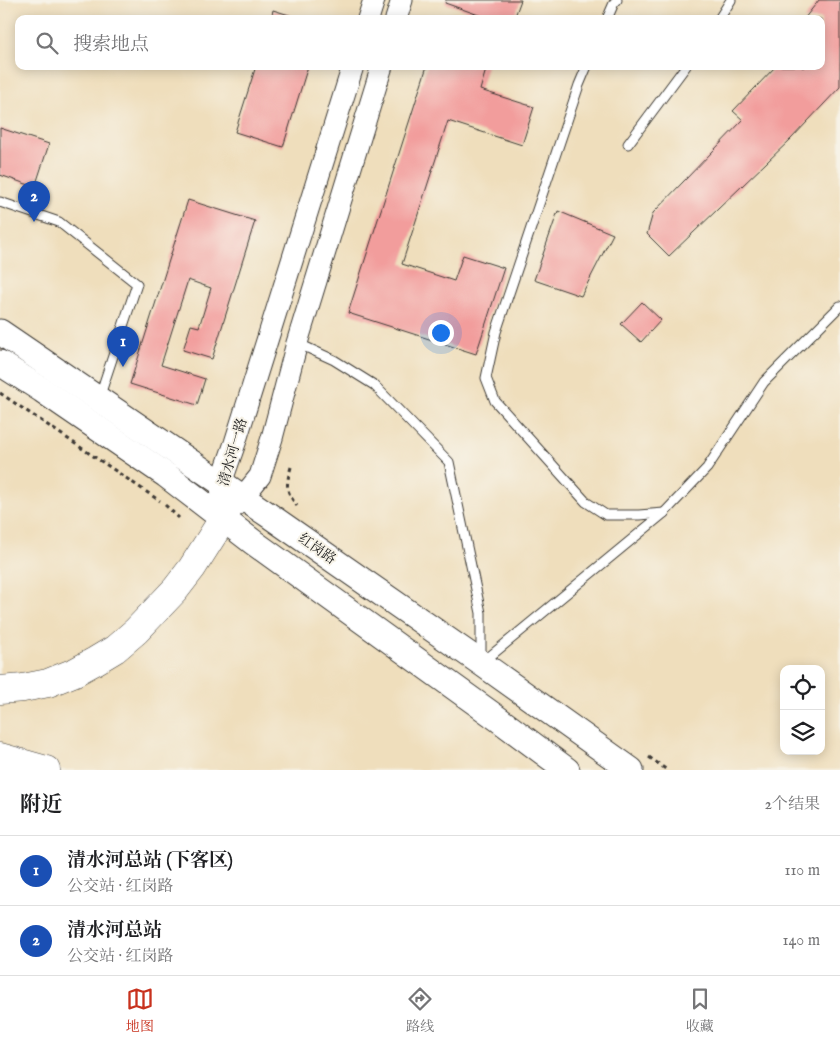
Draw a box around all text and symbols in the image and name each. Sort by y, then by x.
search box [15,15,825,70]
icon: search [33,29,61,57]
text: 搜索地点 [73,33,149,57]
pin: 2 [18,181,50,222]
your location [428,320,454,346]
pin: 1 [107,326,139,367]
street label: 清水河一路 [215,416,251,488]
street label: 红岗路 [295,530,339,568]
map controls [780,665,825,755]
button: locate [780,665,825,710]
button: layers [780,710,825,755]
text: 附近 [20,792,62,819]
text: 2个结果 [764,795,820,815]
text: 清水河总站 (下客区) [67,849,233,873]
text: 1 [33,861,39,881]
text: 110 m [784,861,820,881]
text: 公交站 · 红岗路 [67,877,174,897]
text: 清水河总站 [67,919,162,943]
text: 2 [32,931,40,951]
text: 140 m [782,931,820,951]
text: 公交站 · 红岗路 [67,947,174,967]
tab: 地图 [126,985,154,1036]
tab: 路线 [406,985,434,1036]
tab: 收藏 [686,985,714,1036]

